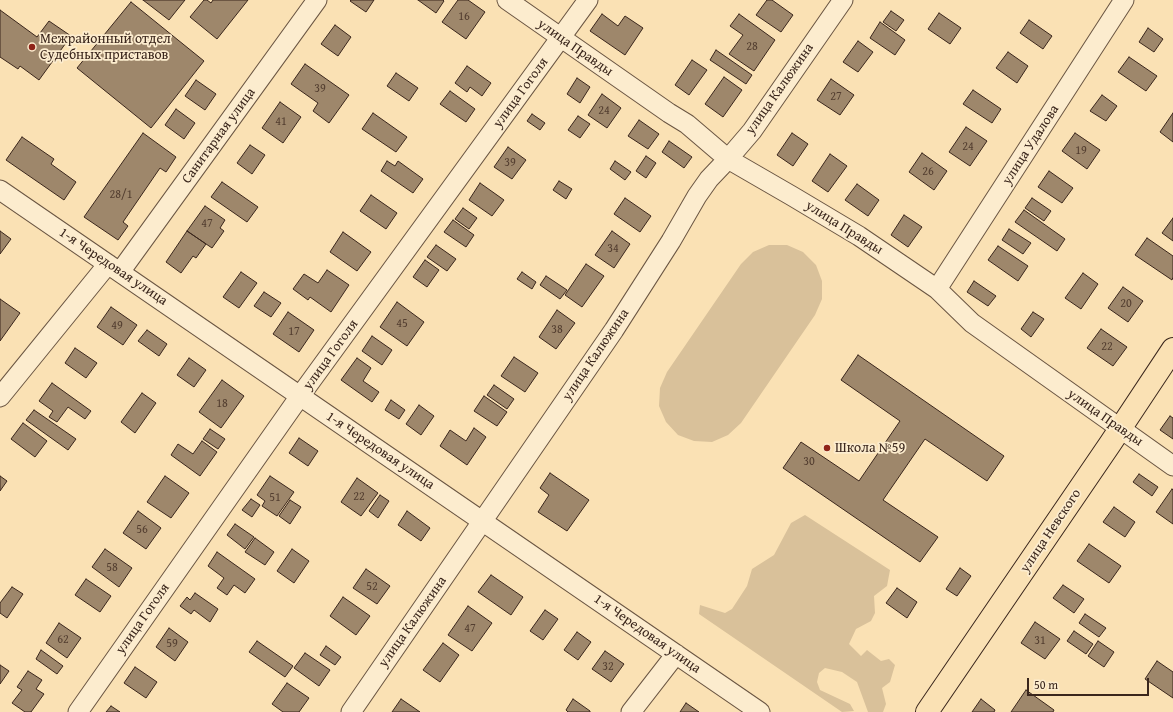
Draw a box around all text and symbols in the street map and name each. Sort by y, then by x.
house number: 16 [458,10,470,24]
street label: улица Правды [534,16,616,80]
place label: Межрайонный отдел Судебных приставов [40,31,171,64]
street label: улица Калюжина [742,40,818,138]
house number: 28 [746,40,758,54]
marker: Межрайонный отдел Судебных приставов [27,42,37,52]
street label: улица Гоголя [490,55,552,131]
house number: 39 [314,82,326,96]
street label: Санитарная улица [179,85,259,187]
house number: 27 [830,90,842,104]
street label: улица Удалова [999,102,1063,188]
house number: 24 [598,104,610,118]
house number: 41 [275,115,287,129]
house number: 24 [962,140,974,154]
house number: 19 [1075,144,1087,158]
house number: 39 [504,156,516,170]
house number: 26 [922,165,934,179]
house number: 28/1 [110,188,132,202]
street label: улица Правды [802,197,886,259]
house number: 47 [201,217,213,231]
street label: 1-я Чередовая улица [56,224,170,310]
house number: 34 [607,242,619,256]
house number: 20 [1120,297,1132,311]
street label: улица Калюжина [559,306,633,404]
street label: улица Гоголя [300,317,362,393]
house number: 45 [396,317,408,331]
house number: 49 [111,319,123,333]
house number: 38 [551,323,563,337]
house number: 17 [288,325,300,339]
house number: 22 [1101,340,1113,354]
street label: улица Правды [1064,386,1146,450]
house number: 18 [216,397,228,411]
street label: 1-я Чередовая улица [323,408,437,494]
place label: Школа №59 [835,440,905,456]
marker: Школа №59 [822,443,832,453]
house number: 30 [803,455,815,469]
street label: улица Невского [1017,486,1085,576]
house number: 22 [353,490,365,504]
house number: 51 [269,491,281,505]
house number: 56 [136,523,148,537]
house number: 58 [106,561,118,575]
street label: улица Калюжина [375,573,451,671]
street label: улица Гоголя [112,580,174,658]
house number: 52 [366,580,378,594]
street label: 1-я Чередовая улица [590,591,704,677]
house number: 47 [464,622,476,636]
house number: 62 [57,633,69,647]
house number: 31 [1034,634,1046,648]
house number: 59 [166,637,178,651]
house number: 32 [602,660,614,674]
scale bar [1029,670,1151,696]
text: 50 m [1034,676,1058,693]

